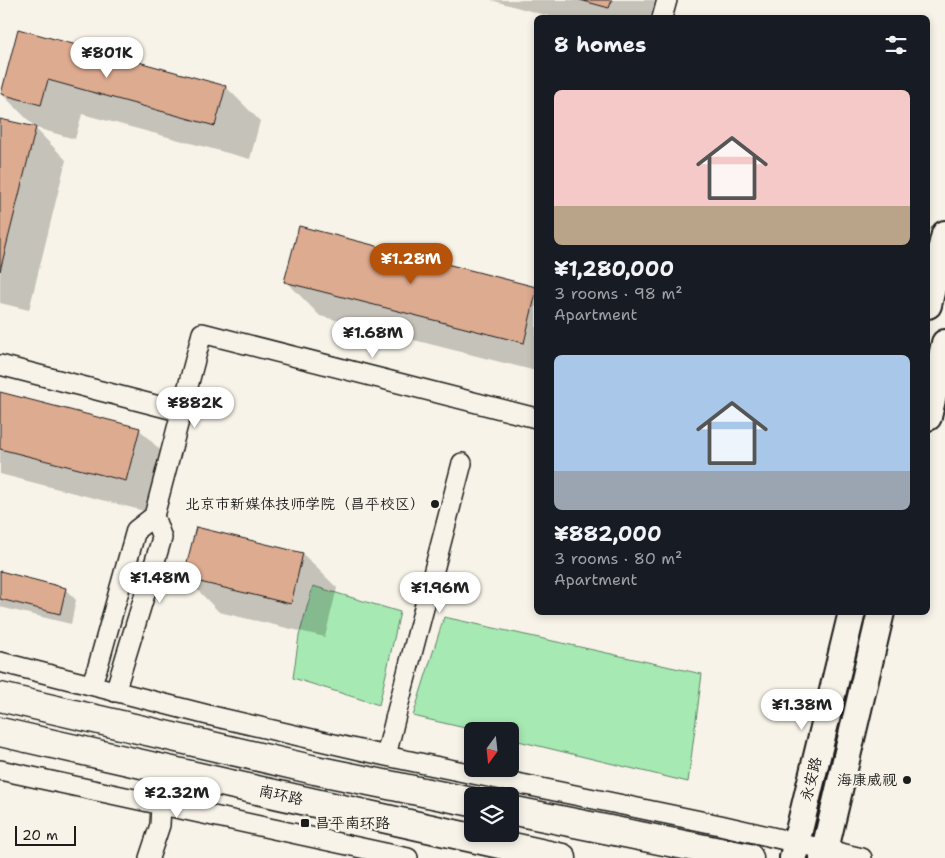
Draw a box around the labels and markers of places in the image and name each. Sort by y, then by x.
pin: ¥801K [72,36,142,79]
pin: ¥1.28M [370,242,452,285]
pin: ¥1.68M [332,316,414,359]
pin: ¥882K [160,386,230,429]
place label: 北京市新媒体技师学院（昌平校区） [185,494,425,514]
marker: 北京市新媒体技师学院（昌平校区） [429,498,441,510]
pin: ¥1.48M [119,562,201,604]
pin: ¥1.96M [399,572,481,614]
pin: ¥1.38M [761,688,843,731]
place label: 海康威视 [837,770,897,790]
marker: 海康威视 [901,774,913,786]
pin: ¥2.32M [136,776,218,819]
place label: 昌平南环路 [315,813,390,833]
marker: 昌平南环路 [299,817,311,829]

